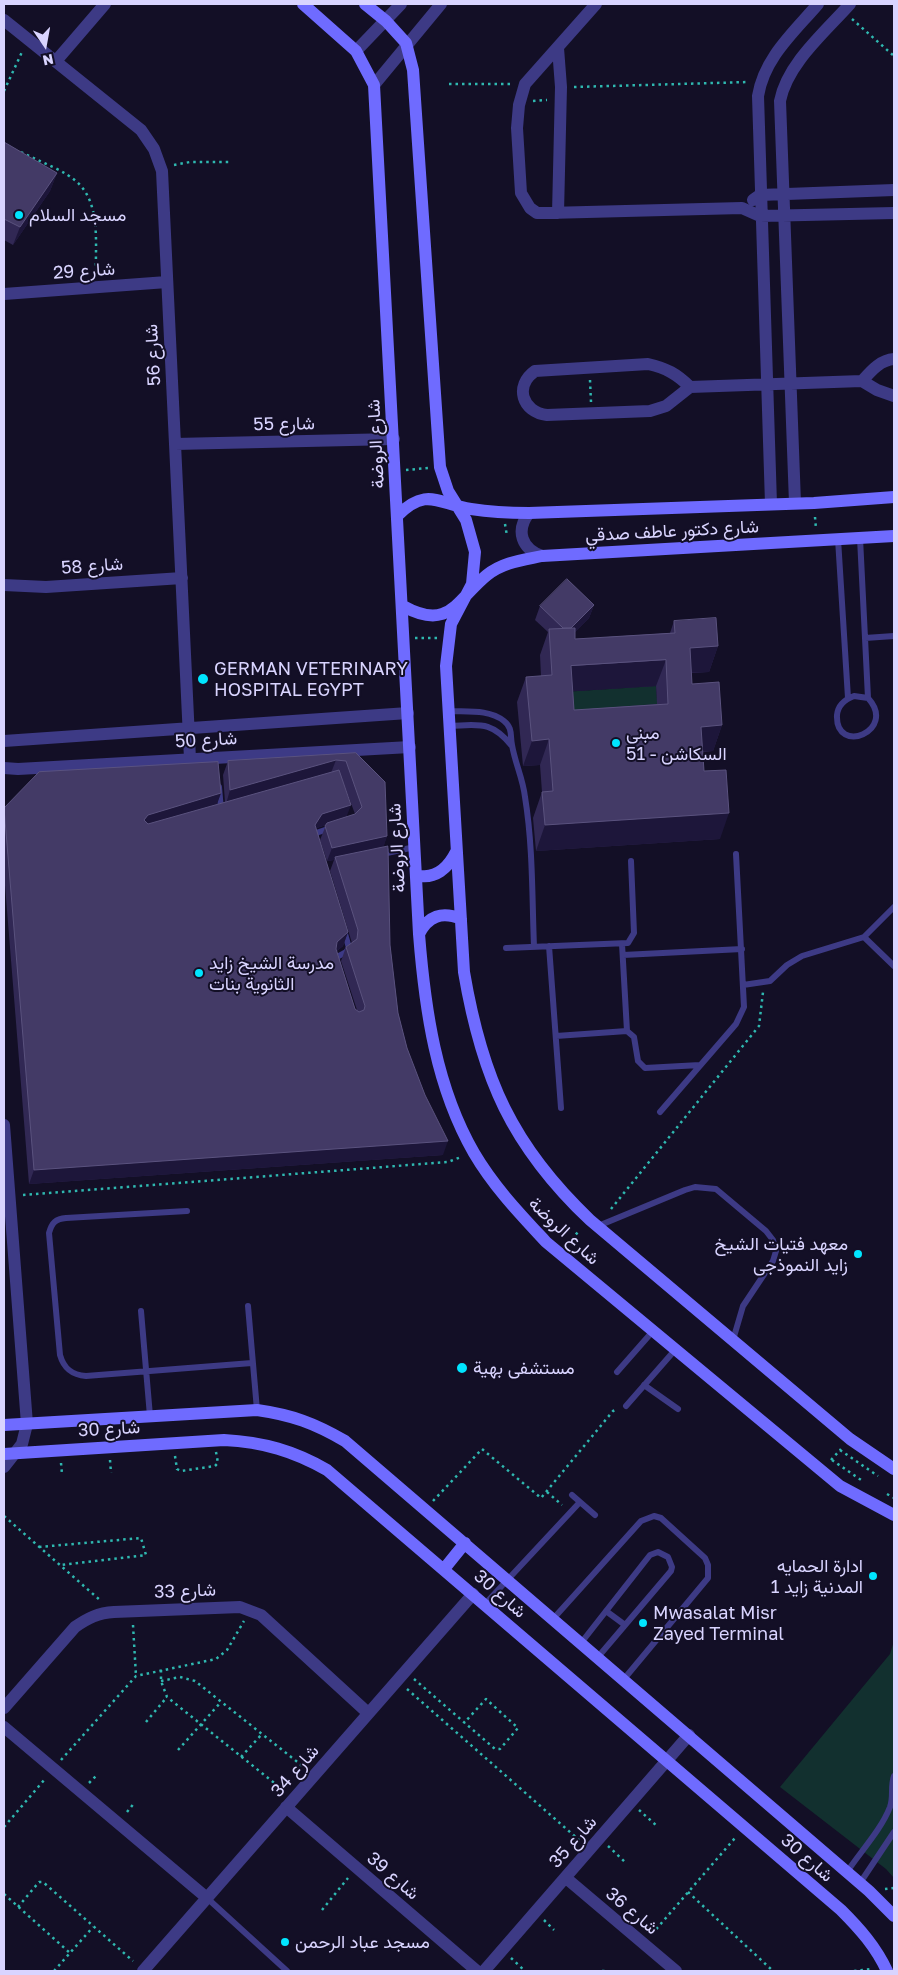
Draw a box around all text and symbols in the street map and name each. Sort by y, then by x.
north arrow [20,20,70,70]
text: N [41,51,55,70]
place label: مسجد السلام [29,204,126,226]
marker: مسجد السلام [13,209,25,221]
street label: شارع 29 [52,258,116,284]
street label: شارع 56 [141,323,165,387]
street label: شارع الروضة [363,399,389,489]
street label: شارع 55 [253,413,315,435]
street label: شارع دكتور عاطف صدقي [585,516,759,546]
street label: شارع 58 [60,553,124,579]
place label: GERMAN VETERINARY HOSPITAL EGYPT [214,658,408,701]
marker: GERMAN VETERINARY HOSPITAL EGYPT [196,672,210,686]
place label: مبنى السكاشن - 51 [626,722,727,764]
street label: شارع 50 [174,728,238,752]
marker: مبنى السكاشن - 51 [610,737,622,749]
street label: شارع الروضة [384,803,410,893]
place label: مدرسة الشيخ زايد الثانوية بنات [209,952,334,994]
marker: مدرسة الشيخ زايد الثانوية بنات [193,967,205,979]
street label: شارع الروضة [524,1193,604,1269]
place label: معهد فتيات الشيخ زايد النموذجى [714,1233,848,1276]
marker: معهد فتيات الشيخ زايد النموذجى [852,1248,864,1260]
place label: مستشفى بهية [473,1357,575,1379]
marker: مستشفى بهية [455,1361,469,1375]
street label: شارع 30 [77,1417,141,1441]
place label: ادارة الحمايه المدنية زايد 1 [771,1555,863,1598]
street label: شارع 30 [469,1565,531,1623]
marker: ادارة الحمايه المدنية زايد 1 [867,1570,879,1582]
street label: شارع 33 [154,1579,216,1603]
place label: Mwasalat Misr Zayed Terminal [653,1602,784,1645]
marker: Mwasalat Misr Zayed Terminal [637,1617,649,1629]
street label: شارع 34 [266,1740,324,1802]
street label: شارع 35 [545,1812,601,1872]
street label: شارع 30 [776,1829,838,1887]
street label: شارع 39 [362,1847,424,1905]
street label: شارع 36 [601,1883,663,1939]
place label: مسجد عباد الرحمن [295,1931,430,1953]
marker: مسجد عباد الرحمن [279,1936,291,1948]

